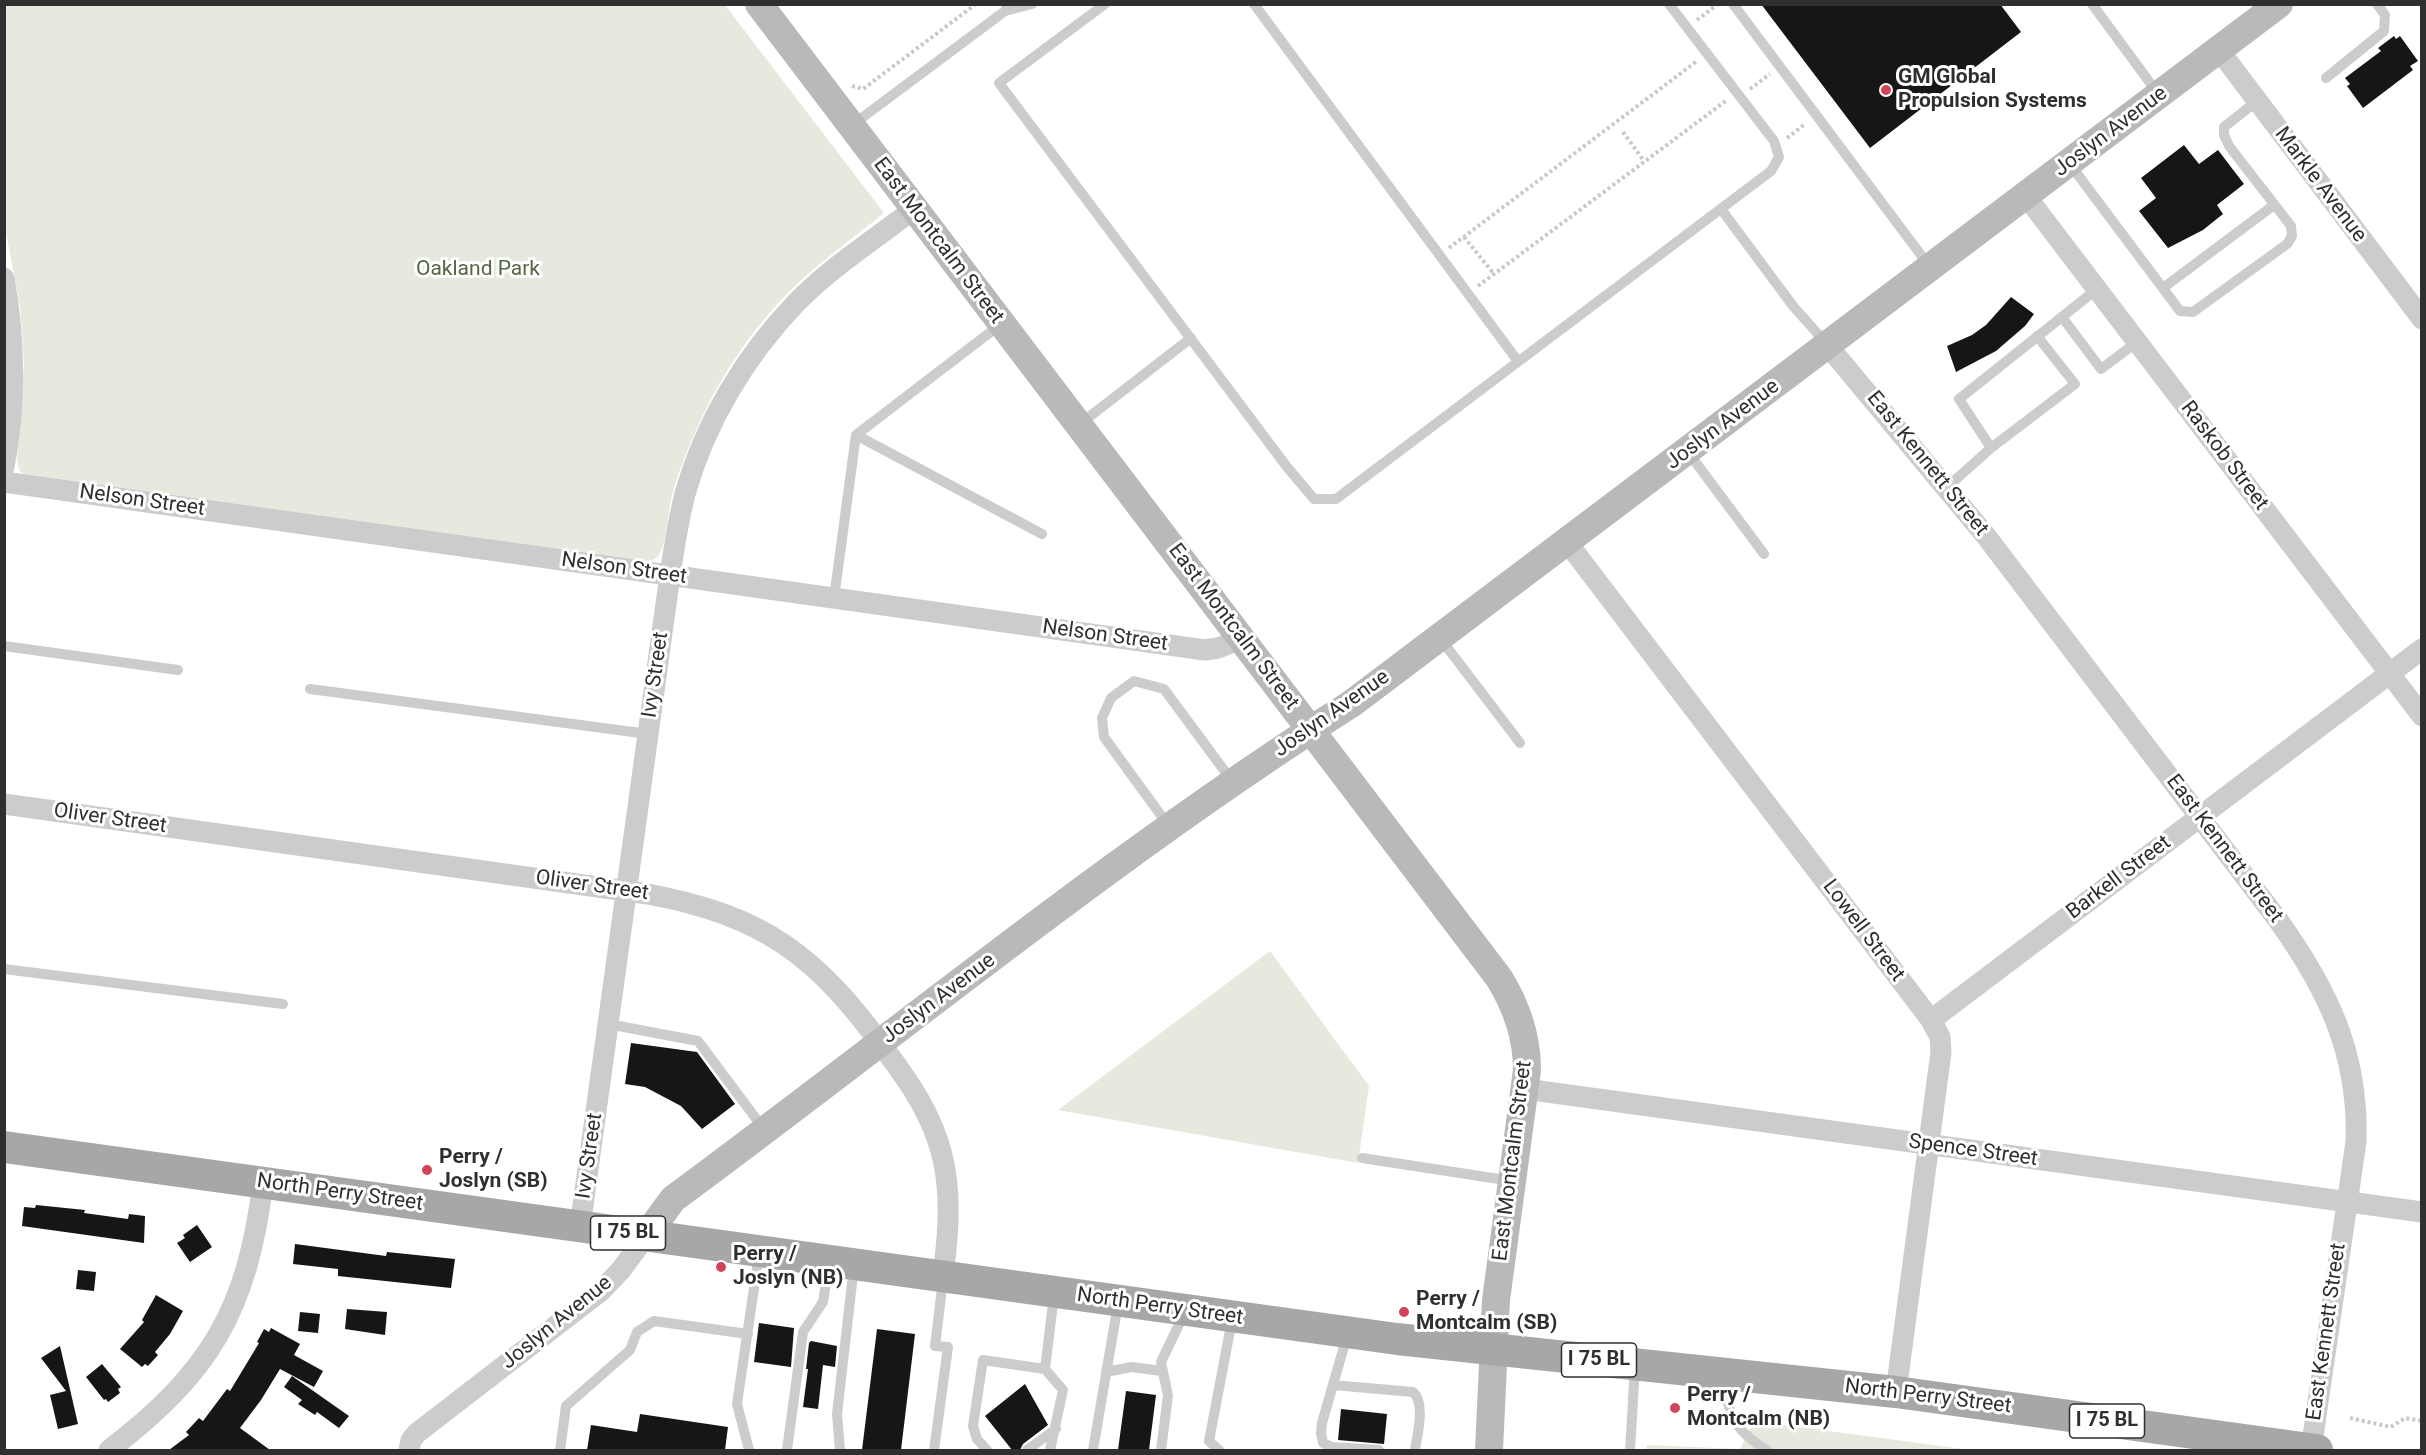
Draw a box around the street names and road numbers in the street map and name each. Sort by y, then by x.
street label: Joslyn Avenue [2050,81,2172,183]
street label: Markle Avenue [2269,122,2371,248]
street label: East Montcalm Street [867,153,1009,329]
street label: Joslyn Avenue [1662,374,1784,476]
street label: East Kennett Street [1861,387,1993,541]
street label: Raskob Street [2175,396,2273,516]
street label: Nelson Street [78,480,206,522]
street label: East Montcalm Street [1162,539,1304,715]
street label: Nelson Street [560,548,688,590]
street label: Nelson Street [1041,615,1169,657]
street label: Ivy Street [638,630,674,720]
street label: Joslyn Avenue [1270,665,1394,763]
street label: East Kennett Street [2160,770,2288,928]
street label: Oliver Street [52,799,168,839]
street label: Barkell Street [2062,831,2176,925]
street label: Oliver Street [534,866,650,906]
street label: Lowell Street [1817,875,1909,987]
street label: Joslyn Avenue [878,948,1000,1050]
street label: East Montcalm Street [1488,1059,1538,1263]
street label: Ivy Street [572,1111,608,1201]
street label: Spence Street [1907,1129,2039,1173]
street label: North Perry Street [255,1169,425,1217]
road number: I 75 BL [590,1216,666,1250]
street label: East Kennett Street [2302,1242,2352,1422]
street label: Joslyn Avenue [497,1271,617,1375]
street label: North Perry Street [1075,1283,1245,1331]
road number: I 75 BL [1562,1343,1636,1377]
street label: North Perry Street [1843,1374,2013,1420]
road number: I 75 BL [2070,1404,2144,1438]

